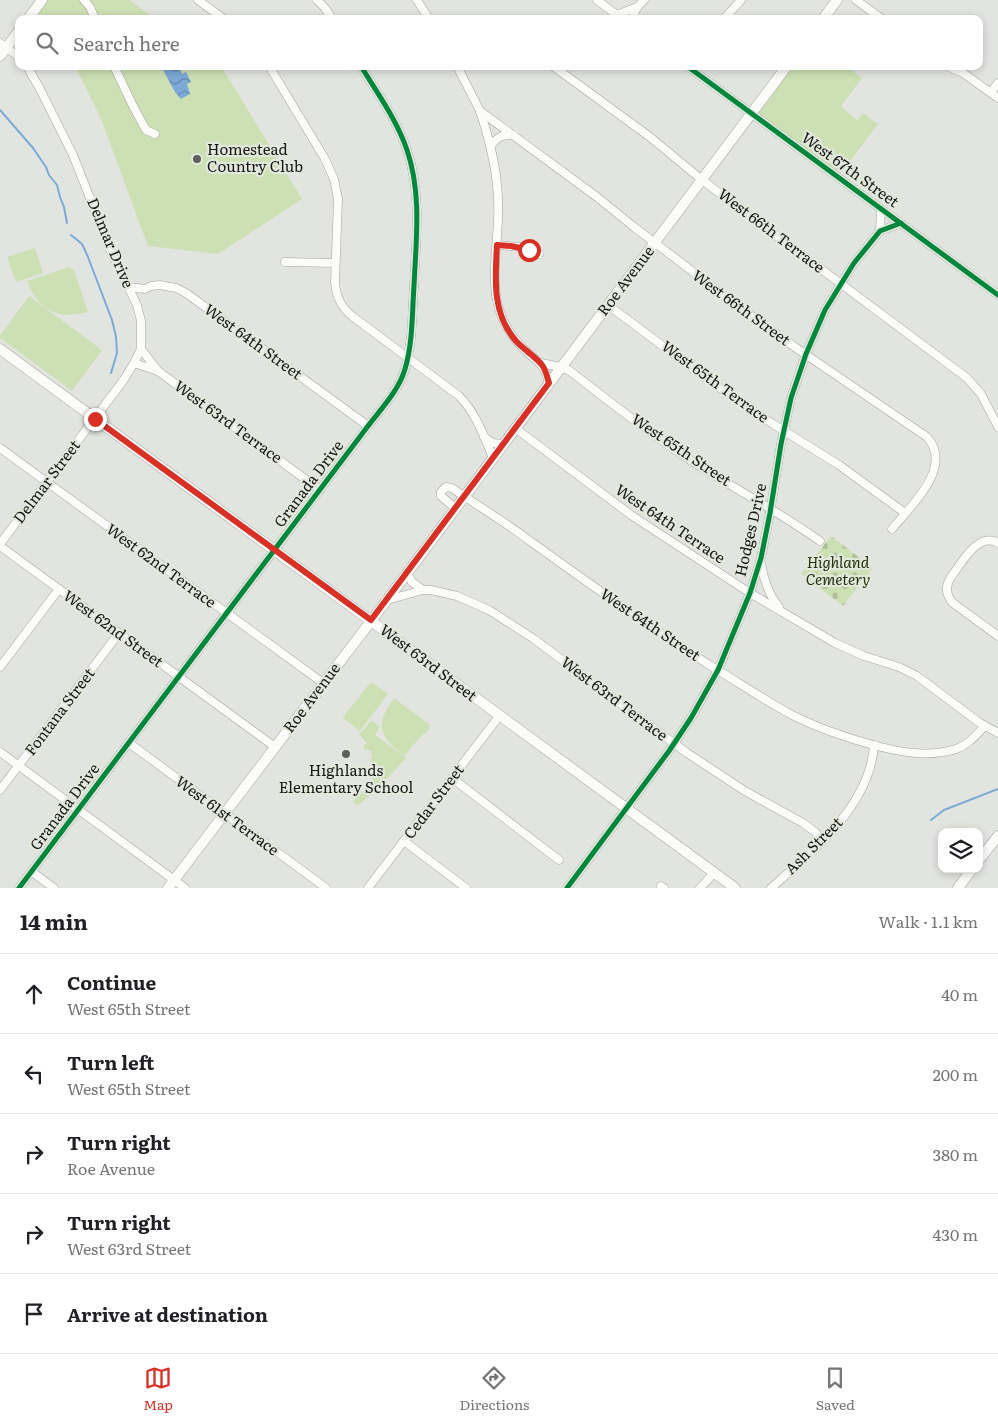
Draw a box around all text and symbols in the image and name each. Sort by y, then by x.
search box [15,15,983,70]
icon: search [33,29,61,57]
text: Search here [73,29,180,57]
street label: West 67th Street [797,125,905,212]
place label: Homestead Country Club [207,137,303,177]
marker: Homestead Country Club [191,153,203,165]
street label: West 66th Terrace [714,182,830,278]
street label: Delmar Drive [82,194,141,291]
route start [518,239,541,262]
street label: Roe Avenue [591,240,659,320]
street label: West 66th Street [688,263,796,350]
street label: West 64th Street [200,297,308,384]
street label: West 65th Terrace [657,334,775,428]
street label: West 63rd Terrace [170,374,288,468]
street label: West 65th Street [627,407,736,491]
route end [84,408,107,431]
street label: Delmar Street [7,434,85,528]
street label: Granada Drive [267,435,348,532]
street label: West 64th Terrace [611,477,731,568]
street label: Hodges Drive [728,480,772,579]
street label: West 62nd Terrace [102,517,222,613]
park label: Highland Cemetery [806,550,870,590]
street label: West 64th Street [596,582,706,666]
street label: West 62nd Street [59,584,169,672]
street label: West 63rd Street [375,618,482,706]
street label: West 63rd Terrace [557,650,673,746]
street label: Roe Avenue [277,657,345,737]
street label: Fontana Street [18,662,99,760]
marker: Highlands Elementary School [340,748,352,760]
street label: Granada Drive [23,758,104,855]
place label: Highlands Elementary School [279,758,413,798]
street label: Cedar Street [397,759,469,843]
street label: West 61st Terrace [171,769,285,860]
street label: Ash Street [779,811,847,879]
map controls [938,828,983,873]
button: layers [938,828,983,873]
text: 14 min [20,905,88,936]
text: Walk · 1.1 km [879,909,978,933]
text: Continue [67,968,156,996]
icon: ahead [20,980,48,1008]
text: 40 m [941,982,978,1006]
text: West 65th Street [67,996,191,1020]
text: Turn left [67,1048,154,1076]
icon: left [20,1060,48,1088]
text: 200 m [933,1062,978,1086]
text: West 65th Street [67,1076,191,1100]
text: Turn right [67,1128,171,1156]
icon: right [20,1140,48,1168]
text: 380 m [933,1142,978,1166]
text: Roe Avenue [67,1156,155,1180]
text: Turn right [67,1208,171,1236]
icon: right [20,1220,48,1248]
text: 430 m [933,1222,978,1246]
text: West 63rd Street [67,1236,191,1260]
icon: arrive [20,1300,48,1328]
text: Arrive at destination [67,1300,268,1328]
tab: Map [143,1364,173,1414]
tab: Directions [459,1364,529,1414]
tab: Saved [816,1364,855,1414]

